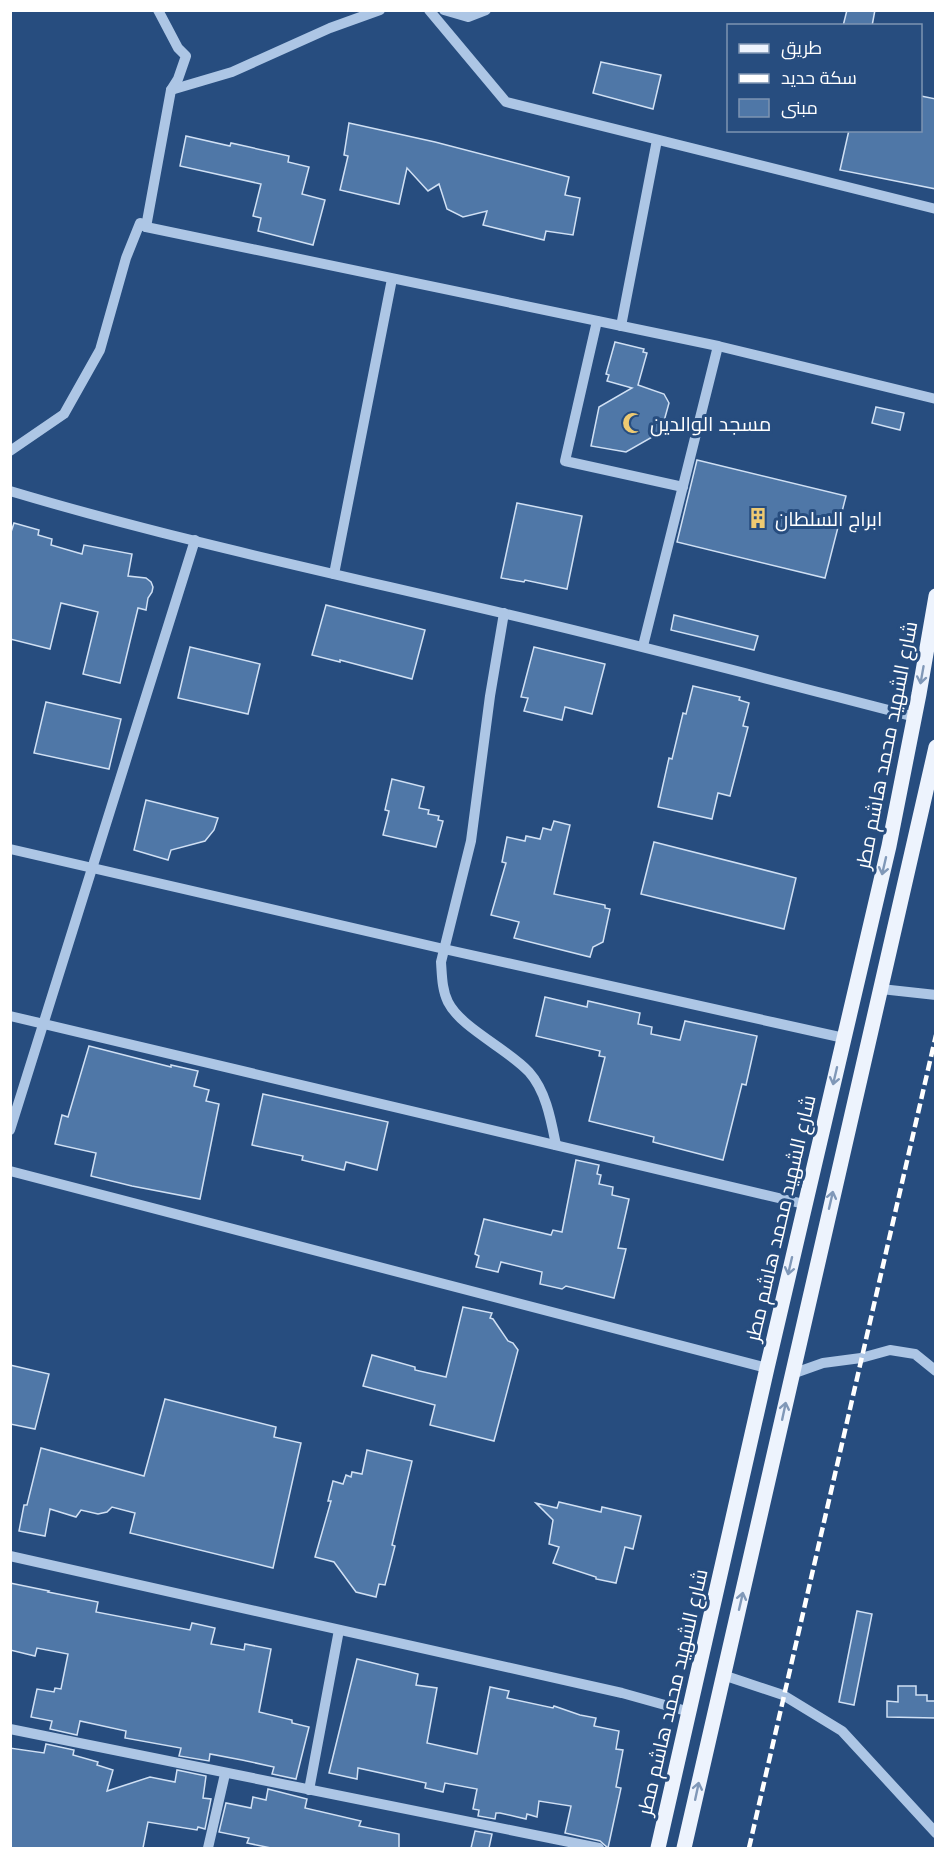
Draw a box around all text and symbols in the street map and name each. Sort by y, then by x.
legend [727,24,922,132]
text: طريق [781,35,822,60]
text: سكة حديد [781,65,857,89]
text: مبنى [781,95,818,119]
place label: مسجد الوالدين [650,410,771,437]
mosque icon: مسجد الوالدين [621,411,645,435]
place label: ابراج السلطان [775,505,882,533]
building icon: ابراج السلطان [746,506,770,530]
street label: شارع الشهيد محمد هاشم مطر [849,619,924,872]
one-way arrow [916,664,927,684]
one-way arrow [878,856,890,875]
one-way arrow [828,1067,840,1086]
street label: شارع الشهيد محمد هاشم مطر [738,1092,822,1345]
one-way arrow [826,1191,837,1211]
one-way arrow [784,1256,795,1275]
one-way arrow [779,1402,790,1421]
street label: شارع الشهيد محمد هاشم مطر [630,1566,714,1819]
one-way arrow [735,1592,747,1611]
one-way arrow [692,1782,703,1802]

